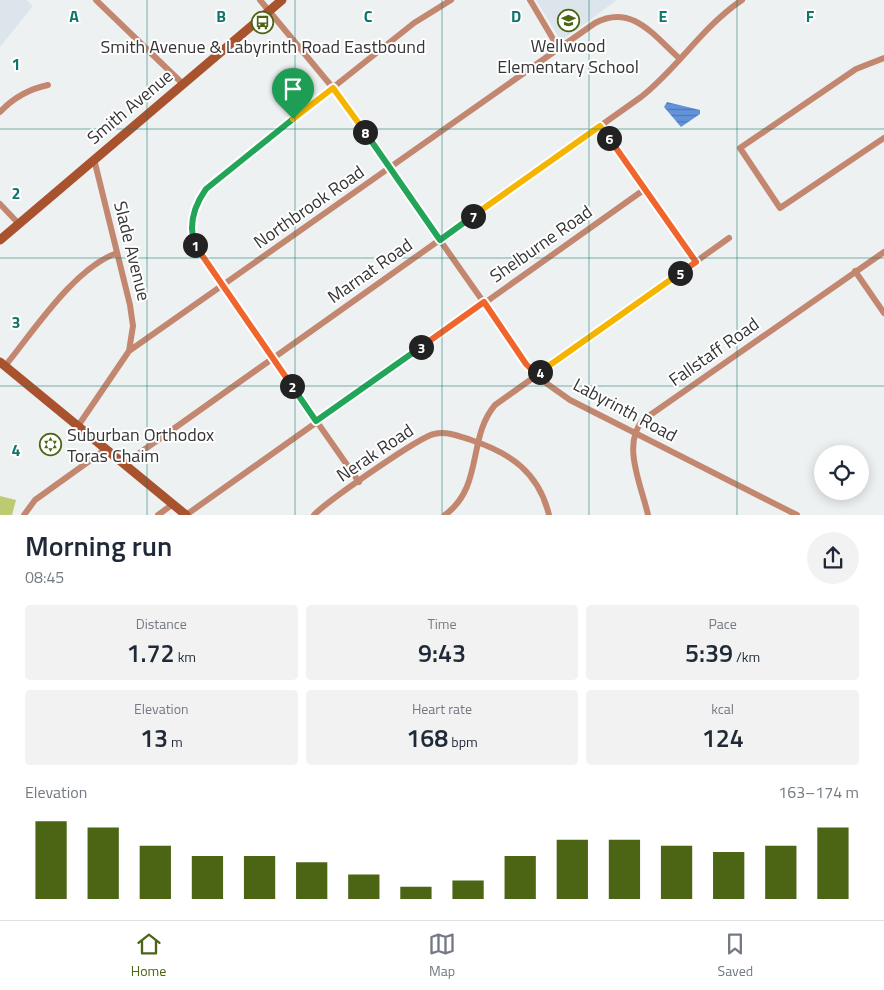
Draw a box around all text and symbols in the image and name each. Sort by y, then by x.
text: A [69,4,79,28]
text: B [216,4,226,28]
text: C [364,4,373,28]
text: D [511,4,521,28]
text: E [659,4,668,28]
text: F [806,4,815,28]
school or university icon: Wellwood Elementary School [556,9,580,33]
bus stop icon: Smith Avenue & Labyrinth Road Eastbound [251,10,275,34]
place label: Wellwood Elementary School [497,32,639,80]
place label: Smith Avenue & Labyrinth Road Eastbound [101,33,425,60]
text: 1 [12,52,20,76]
street label: Smith Avenue [81,63,179,151]
pin [272,68,314,119]
icon: arrive [279,75,307,103]
pin: 8 [352,120,378,144]
text: 8 [362,122,369,143]
pin: 6 [596,126,622,150]
text: 6 [606,128,613,149]
street label: Northbrook Road [248,158,370,255]
text: 2 [12,181,20,205]
street label: Slade Avenue [107,198,158,304]
street label: Shelburne Road [484,198,597,289]
pin: 7 [460,204,486,228]
text: 7 [470,206,477,227]
street label: Marnat Road [322,231,418,310]
pin: 1 [182,232,208,258]
text: 1 [192,235,199,256]
pin: 5 [668,260,692,286]
text: 5 [677,263,684,284]
text: 3 [12,310,20,334]
street label: Fallstaff Road [663,310,764,393]
pin: 3 [408,334,434,360]
text: 3 [418,337,425,358]
pin: 4 [528,360,552,384]
text: 4 [537,362,544,383]
street label: Labyrinth Road [568,371,682,448]
pin: 2 [280,374,304,398]
text: 2 [289,376,296,397]
street label: Nerak Road [331,417,419,488]
place label: Suburban Orthodox Toras Chaim [67,421,214,469]
synagogue icon: Suburban Orthodox Toras Chaim [39,433,63,457]
text: 4 [12,438,21,462]
map controls [814,445,869,500]
button: locate [814,445,869,500]
text: Morning run [25,524,172,567]
button: share [807,532,859,584]
text: 08:45 [25,565,64,589]
text: Distance [136,613,187,634]
text: Time [427,613,457,634]
text: Pace [708,613,737,634]
text: 1.72 [127,634,175,672]
text: 9:43 [418,634,466,672]
text: 5:39 [685,634,733,672]
text: km [175,646,196,667]
text: /km [733,646,760,667]
text: Elevation [134,698,189,719]
text: Heart rate [412,698,472,719]
text: kcal [711,698,734,719]
text: 13 [140,719,168,757]
text: 168 [406,719,448,757]
text: 124 [702,719,744,757]
text: m [168,731,183,752]
text: bpm [448,731,478,752]
text: Elevation [25,780,87,804]
text: 163–174 m [778,780,859,804]
tab: Home [131,930,166,981]
tab: Map [428,930,456,981]
tab: Saved [718,930,753,981]

